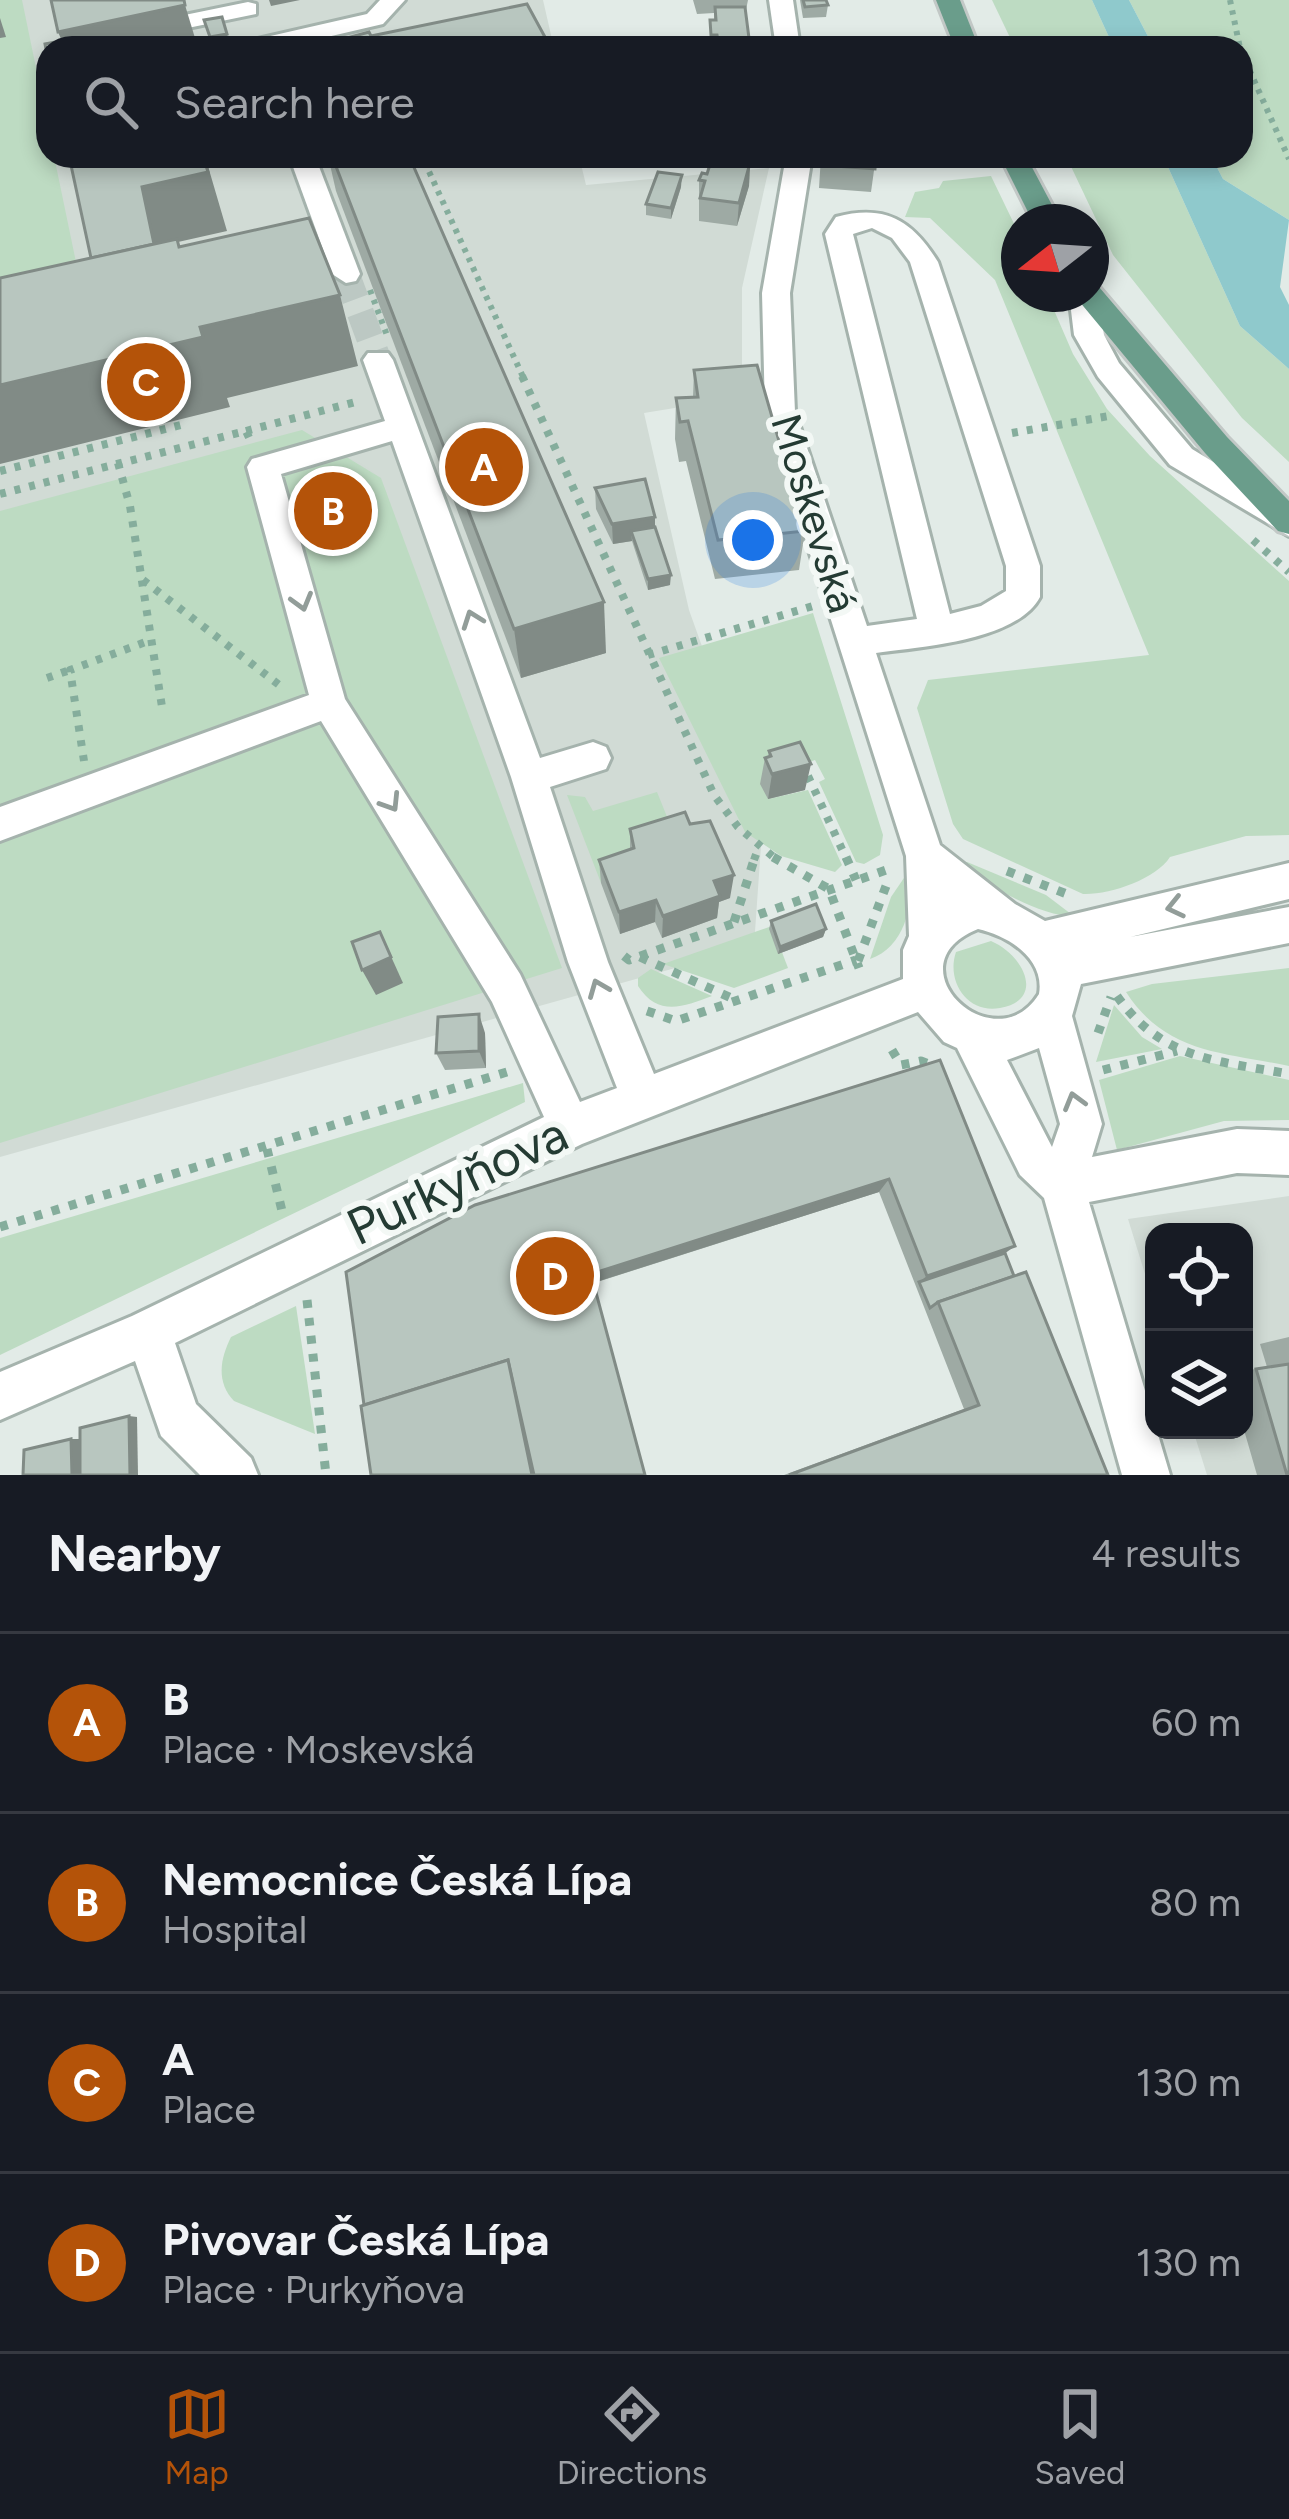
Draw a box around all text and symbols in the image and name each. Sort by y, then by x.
search box [36,36,1253,168]
icon: search [78,69,144,135]
text: Search here [174,75,414,129]
north arrow [1001,204,1109,312]
pin: C [107,337,185,427]
street label: Moskevská [760,408,869,618]
pin: A [445,422,523,512]
pin: B [294,466,372,556]
your location [723,510,783,570]
one-way arrow [288,590,313,611]
one-way arrow [462,610,486,631]
one-way arrow [377,790,399,812]
one-way arrow [1165,894,1186,919]
one-way arrow [588,979,612,1000]
one-way arrow [1064,1091,1089,1112]
street label: Purkyňova [337,1103,577,1258]
map controls [1145,1223,1253,1439]
button: locate [1145,1223,1253,1331]
pin: D [516,1231,594,1321]
button: layers [1145,1331,1253,1439]
text: Nearby [48,1523,221,1584]
text: 4 results [1091,1530,1241,1577]
text: B [162,1672,190,1726]
text: A [73,1699,101,1746]
text: 60 m [1151,1699,1241,1746]
text: Place · Moskevská [162,1726,474,1773]
text: Nemocnice Česká Lípa [162,1852,632,1906]
text: B [75,1879,99,1926]
text: 80 m [1149,1879,1241,1926]
text: Hospital [162,1906,307,1953]
text: A [162,2032,194,2086]
text: C [73,2059,101,2106]
text: 130 m [1136,2059,1241,2106]
text: Place [162,2086,255,2133]
text: Pivovar Česká Lípa [162,2212,549,2266]
text: D [73,2239,101,2286]
text: 130 m [1136,2239,1241,2286]
text: Place · Purkyňova [162,2266,465,2313]
tab: Map [164,2381,230,2492]
tab: Directions [557,2381,707,2492]
tab: Saved [1034,2381,1125,2492]

